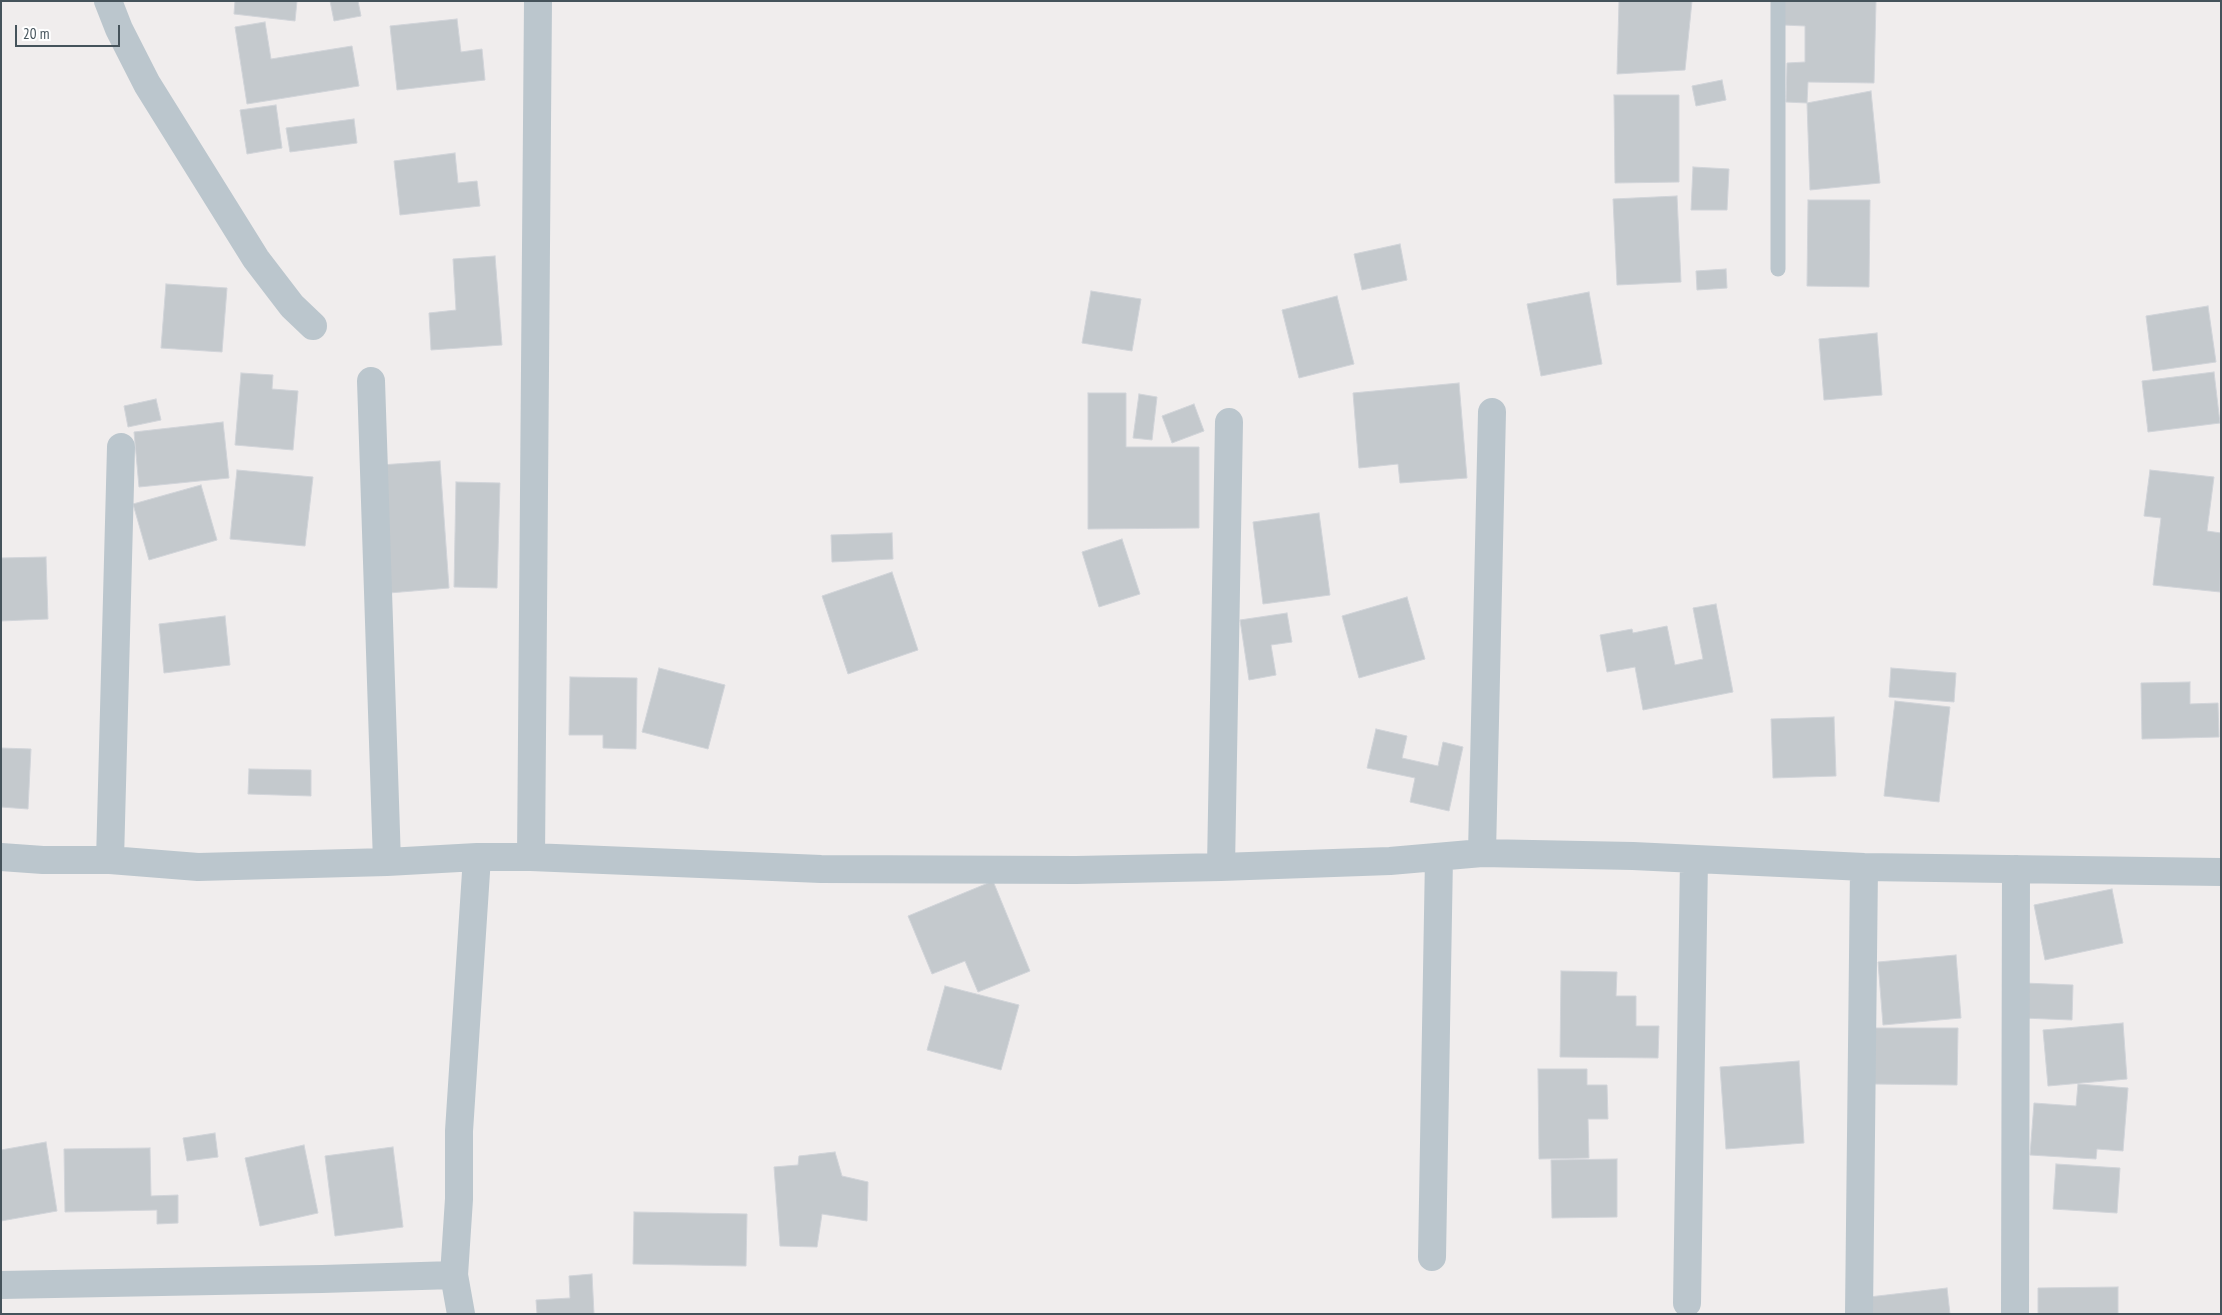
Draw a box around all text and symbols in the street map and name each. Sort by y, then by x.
scale bar [18,15,122,47]
text: 20 m [23,24,49,43]

